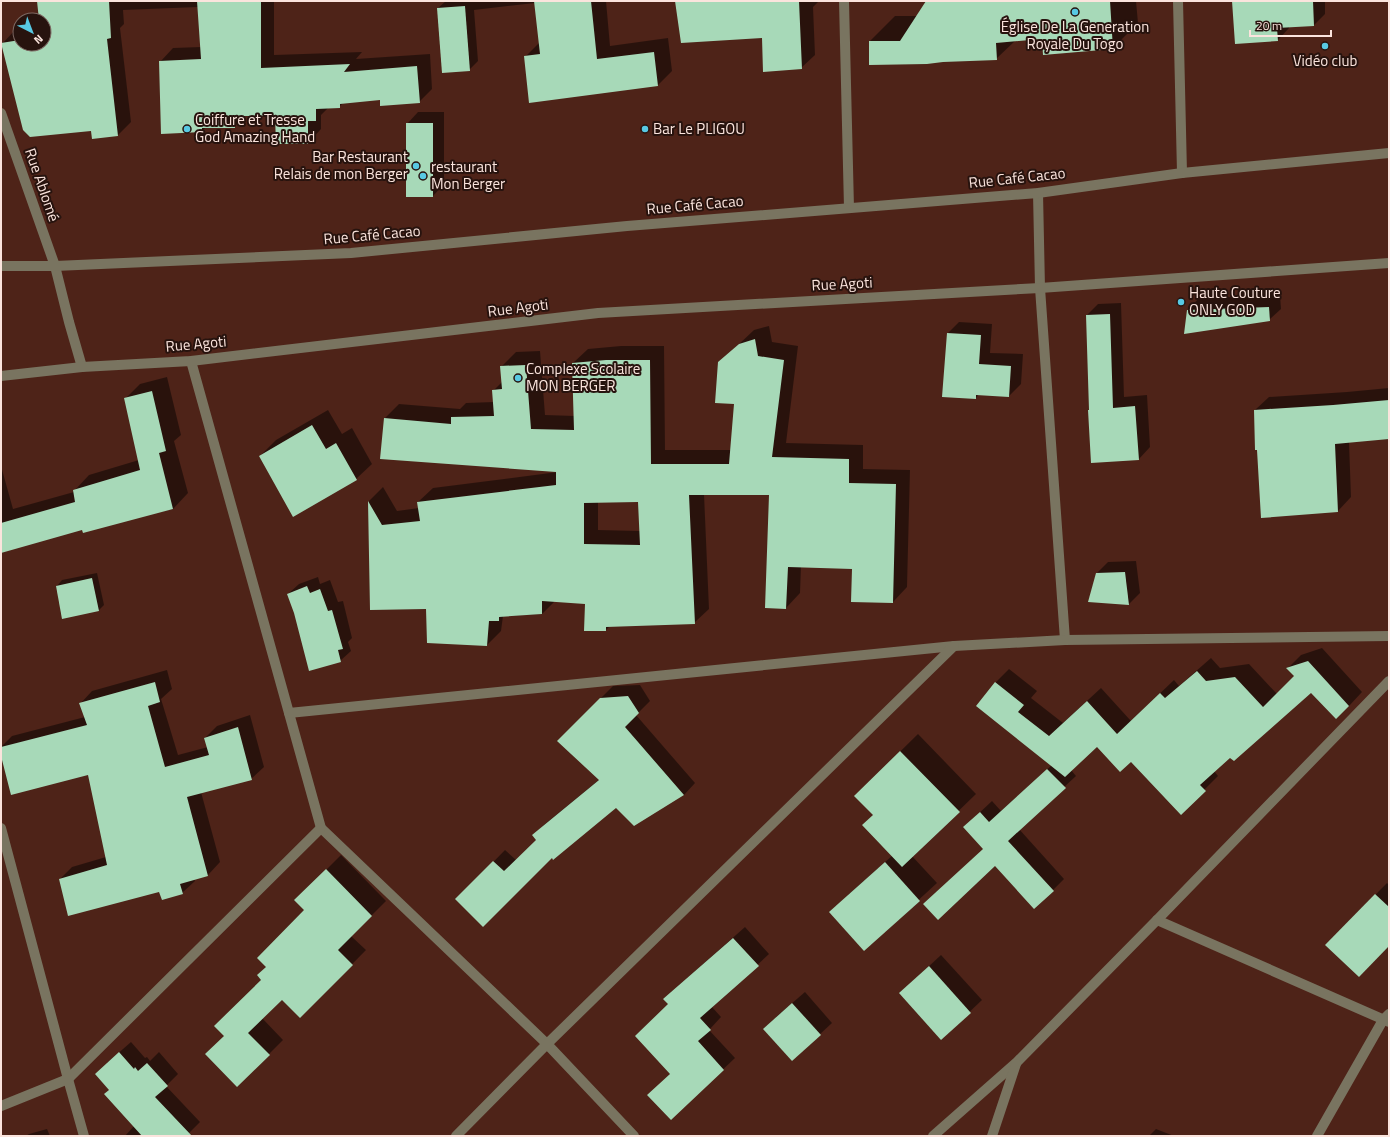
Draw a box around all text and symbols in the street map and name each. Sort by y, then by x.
marker: Église De La Generation Royale Du Togo [1070,7,1080,17]
north arrow [12,12,52,52]
scale bar [1250,12,1331,38]
place label: Église De La Generation Royale Du Togo [1001,15,1149,55]
text: 20 m [1256,16,1282,35]
text: N [31,31,47,48]
marker: Vidéo club [1320,41,1330,51]
place label: Vidéo club [1293,49,1357,72]
place label: Coiffure et Tresse God Amazing Hand [195,108,315,148]
place label: Bar Le PLIGOU [653,117,745,140]
marker: Coiffure et Tresse God Amazing Hand [182,124,192,134]
marker: Bar Le PLIGOU [640,124,650,134]
street label: Rue Ablomé [19,145,66,225]
place label: Bar Restaurant Relais de mon Berger [274,145,409,185]
place label: restaurant Mon Berger [431,155,505,195]
marker: Bar Restaurant Relais de mon Berger [411,161,421,171]
street label: Rue Café Cacao [967,161,1066,194]
marker: restaurant Mon Berger [418,171,428,181]
street label: Rue Café Cacao [646,189,744,220]
street label: Rue Café Cacao [323,219,421,250]
street label: Rue Agoti [811,270,873,297]
place label: Haute Couture ONLY GOD [1189,281,1281,321]
street label: Rue Agoti [486,292,550,323]
marker: Haute Couture ONLY GOD [1176,297,1186,307]
street label: Rue Agoti [165,329,227,358]
place label: Complexe Scolaire MON BERGER [526,357,640,397]
marker: Complexe Scolaire MON BERGER [513,373,523,383]

